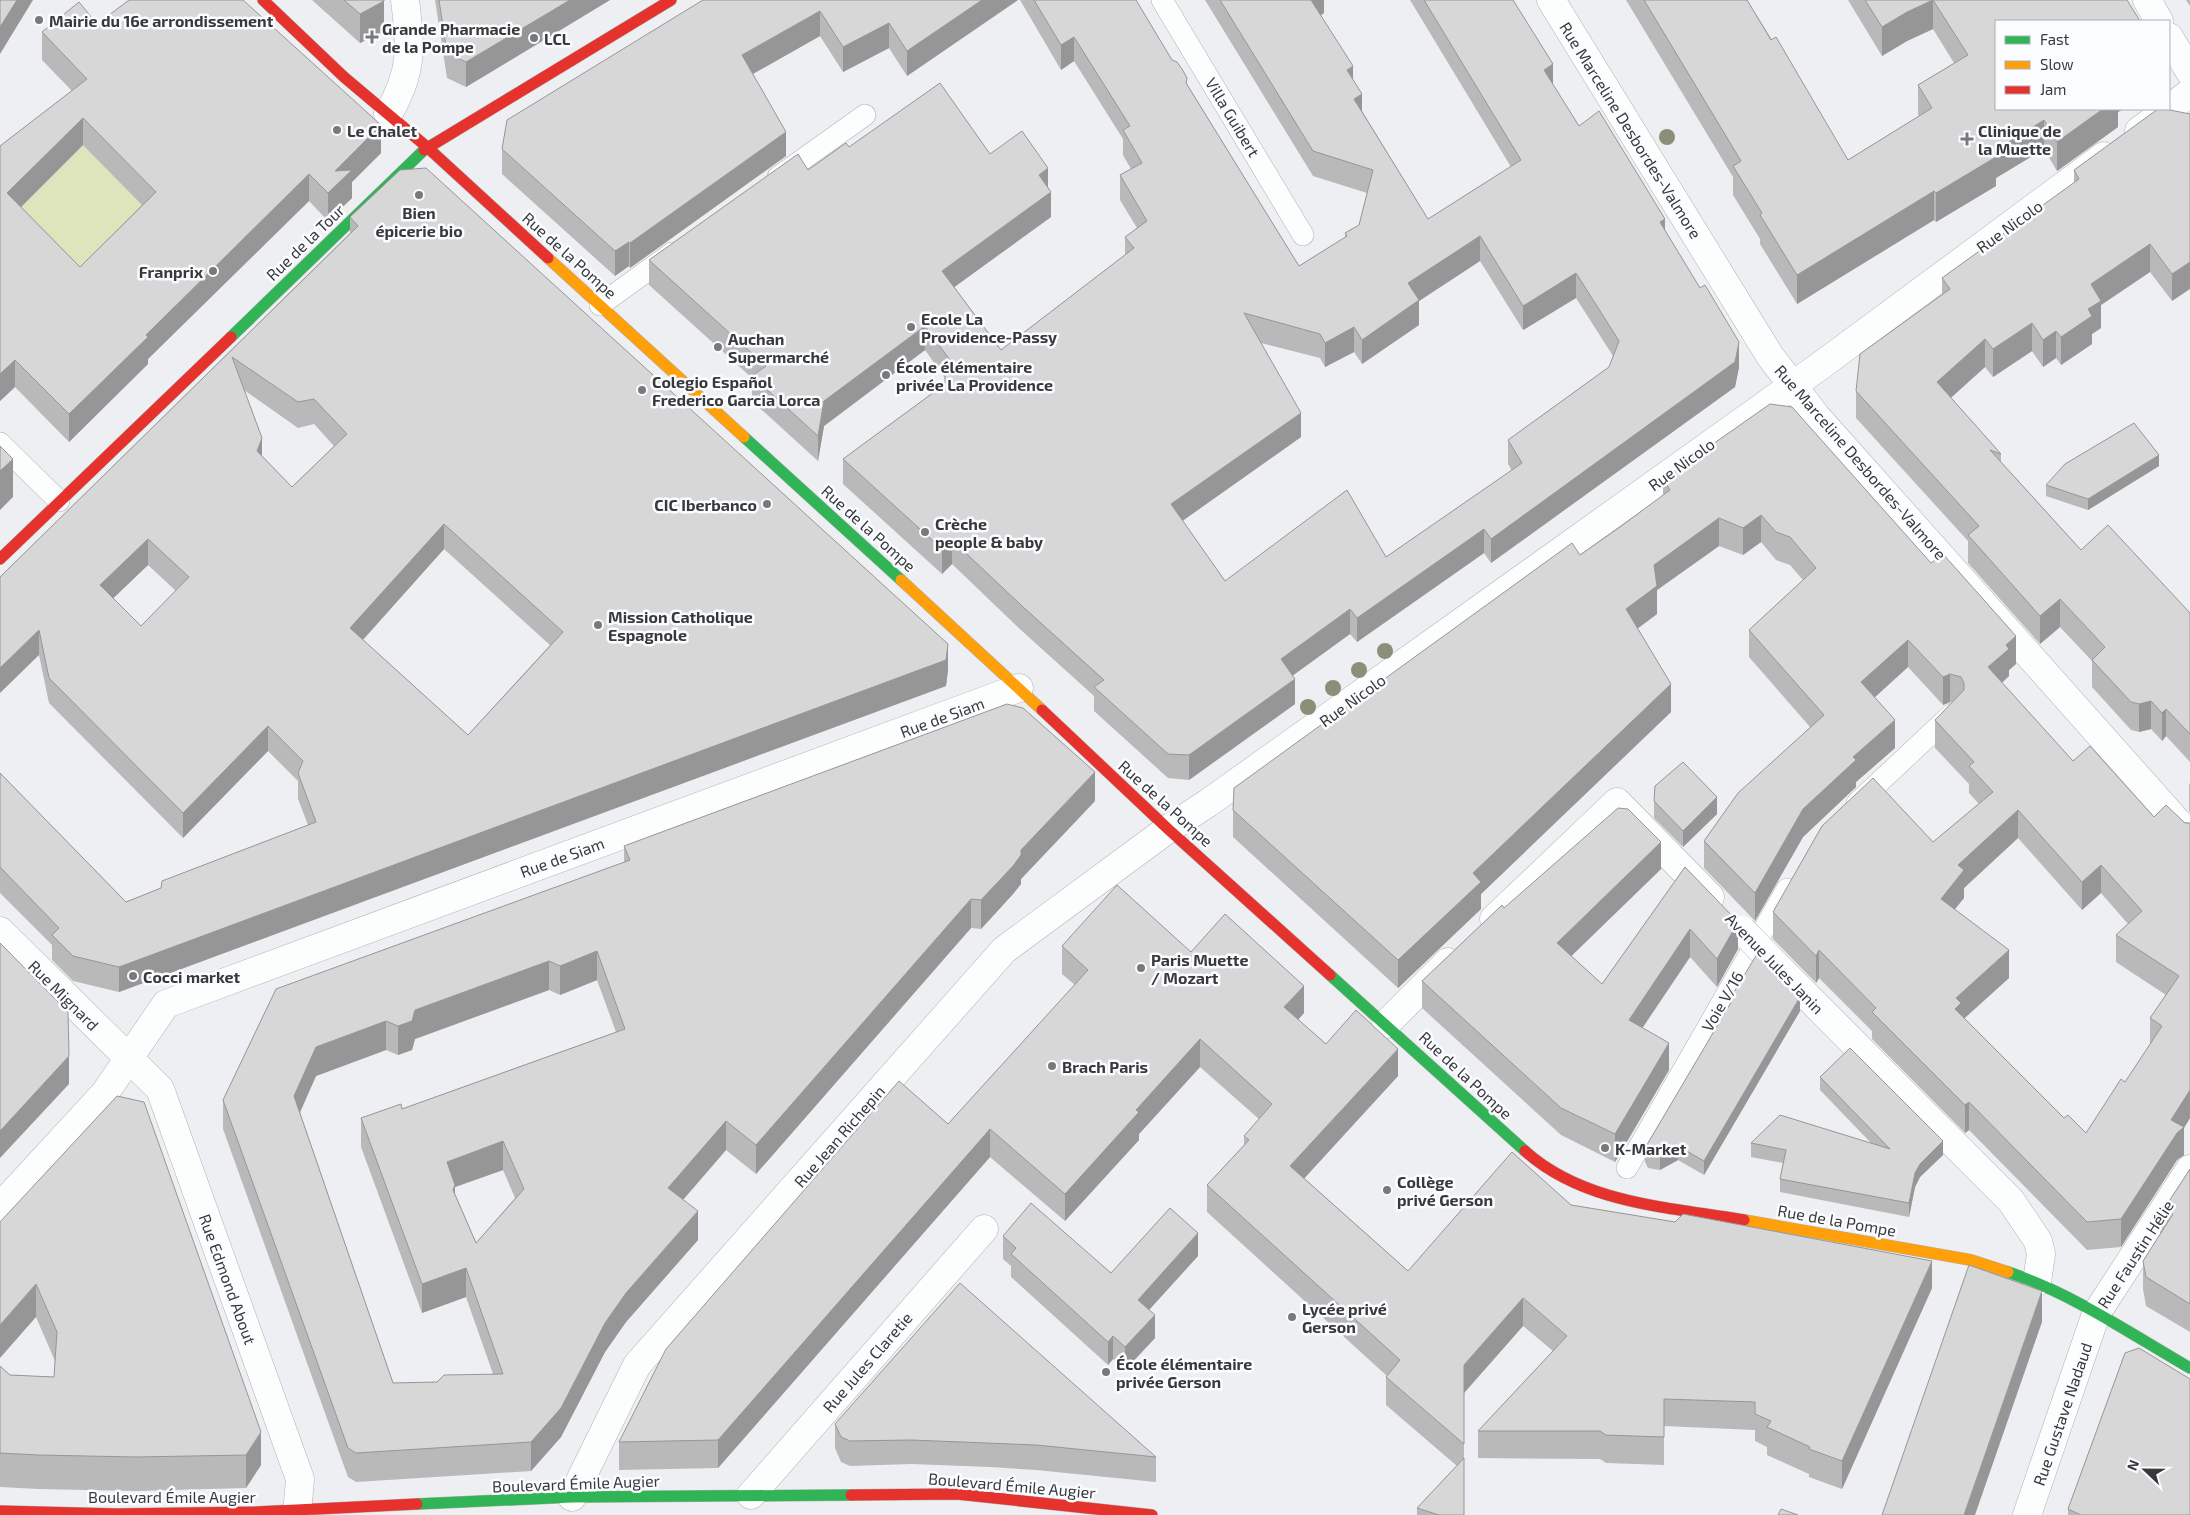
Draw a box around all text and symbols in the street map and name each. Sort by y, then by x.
place label: Mairie du 16e arrondissement [49,11,274,30]
marker: Mairie du 16e arrondissement [33,14,45,26]
street label: Rue Marceline Desbordes-Valmore [1556,18,1706,242]
place label: Grande Pharmacie de la Pompe [382,19,520,56]
legend [1995,20,2170,110]
place label: LCL [544,29,571,48]
text: Fast [2040,30,2070,48]
marker: Grande Pharmacie de la Pompe [366,31,378,43]
marker: LCL [528,32,540,44]
text: Slow [2040,55,2074,73]
street label: Villa Guibert [1202,74,1264,160]
text: Jam [2040,80,2066,98]
place label: Le Chalet [347,121,417,140]
place label: Clinique de la Muette [1978,121,2061,158]
marker: Le Chalet [331,124,343,136]
marker: Clinique de la Muette [1960,132,1974,146]
marker: Bien épicerie bio [413,189,425,201]
street label: Rue Nicolo [1972,196,2046,256]
street label: Rue de la Tour [262,200,348,284]
place label: Bien épicerie bio [375,203,463,240]
street label: Rue de la Pompe [519,208,621,302]
place label: Franprix [139,262,203,281]
marker: Franprix [207,265,219,277]
place label: Ecole La Providence-Passy [921,309,1057,347]
marker: Ecole La Providence-Passy [905,321,917,333]
place label: Auchan Supermarché [728,329,829,366]
marker: Auchan Supermarché [712,341,724,353]
place label: École élémentaire privée La Providence [896,357,1053,394]
street label: Rue Marceline Desbordes-Valmore [1771,361,1951,563]
marker: École élémentaire privée La Providence [880,369,892,381]
place label: Colegio Español Frederico Garcia Lorca [652,372,820,409]
marker: Colegio Español Frederico Garcia Lorca [636,384,648,396]
street label: Rue Nicolo [1644,434,1718,494]
street label: Rue de la Pompe [818,481,920,575]
place label: CIC Iberbanco [654,495,757,514]
marker: CIC Iberbanco [761,498,773,510]
place label: Crèche people & baby [935,514,1043,552]
marker: Crèche people & baby [919,526,931,538]
place label: Mission Catholique Espagnole [608,607,753,644]
marker: Mission Catholique Espagnole [592,619,604,631]
street label: Rue Nicolo [1315,670,1389,730]
street label: Rue de Siam [897,693,987,741]
street label: Rue de la Pompe [1115,756,1217,850]
street label: Rue de Siam [517,833,607,881]
street label: Avenue Jules Janin [1722,909,1828,1017]
place label: Paris Muette / Mozart [1151,950,1248,987]
street label: Rue Mignard [25,956,103,1034]
marker: Paris Muette / Mozart [1135,962,1147,974]
place label: Cocci market [143,967,241,986]
street label: Voie V/16 [1697,967,1747,1035]
marker: Cocci market [127,970,139,982]
street label: Rue de la Pompe [1416,1027,1516,1123]
place label: Brach Paris [1062,1057,1148,1076]
marker: Brach Paris [1046,1060,1058,1072]
street label: Rue Jean Richepin [790,1081,888,1191]
place label: K-Market [1615,1139,1687,1158]
marker: K-Market [1599,1142,1611,1154]
place label: Collège privé Gerson [1397,1172,1493,1209]
marker: Collège privé Gerson [1381,1184,1393,1196]
street label: Rue Faustin Hélie [2093,1196,2177,1312]
street label: Rue de la Pompe [1776,1200,1898,1240]
street label: Rue Edmond About [196,1211,260,1347]
place label: Lycée privé Gerson [1302,1299,1387,1336]
street label: Rue Jules Claretie [818,1308,916,1416]
marker: Lycée privé Gerson [1286,1311,1298,1323]
street label: Rue Gustave Nadaud [2029,1340,2095,1488]
place label: École élémentaire privée Gerson [1116,1354,1252,1391]
marker: École élémentaire privée Gerson [1100,1366,1112,1378]
north arrow [2120,1445,2170,1495]
text: N [2123,1457,2142,1473]
street label: Boulevard Émile Augier [927,1468,1097,1502]
street label: Boulevard Émile Augier [492,1471,661,1495]
street label: Boulevard Émile Augier [88,1487,257,1506]

